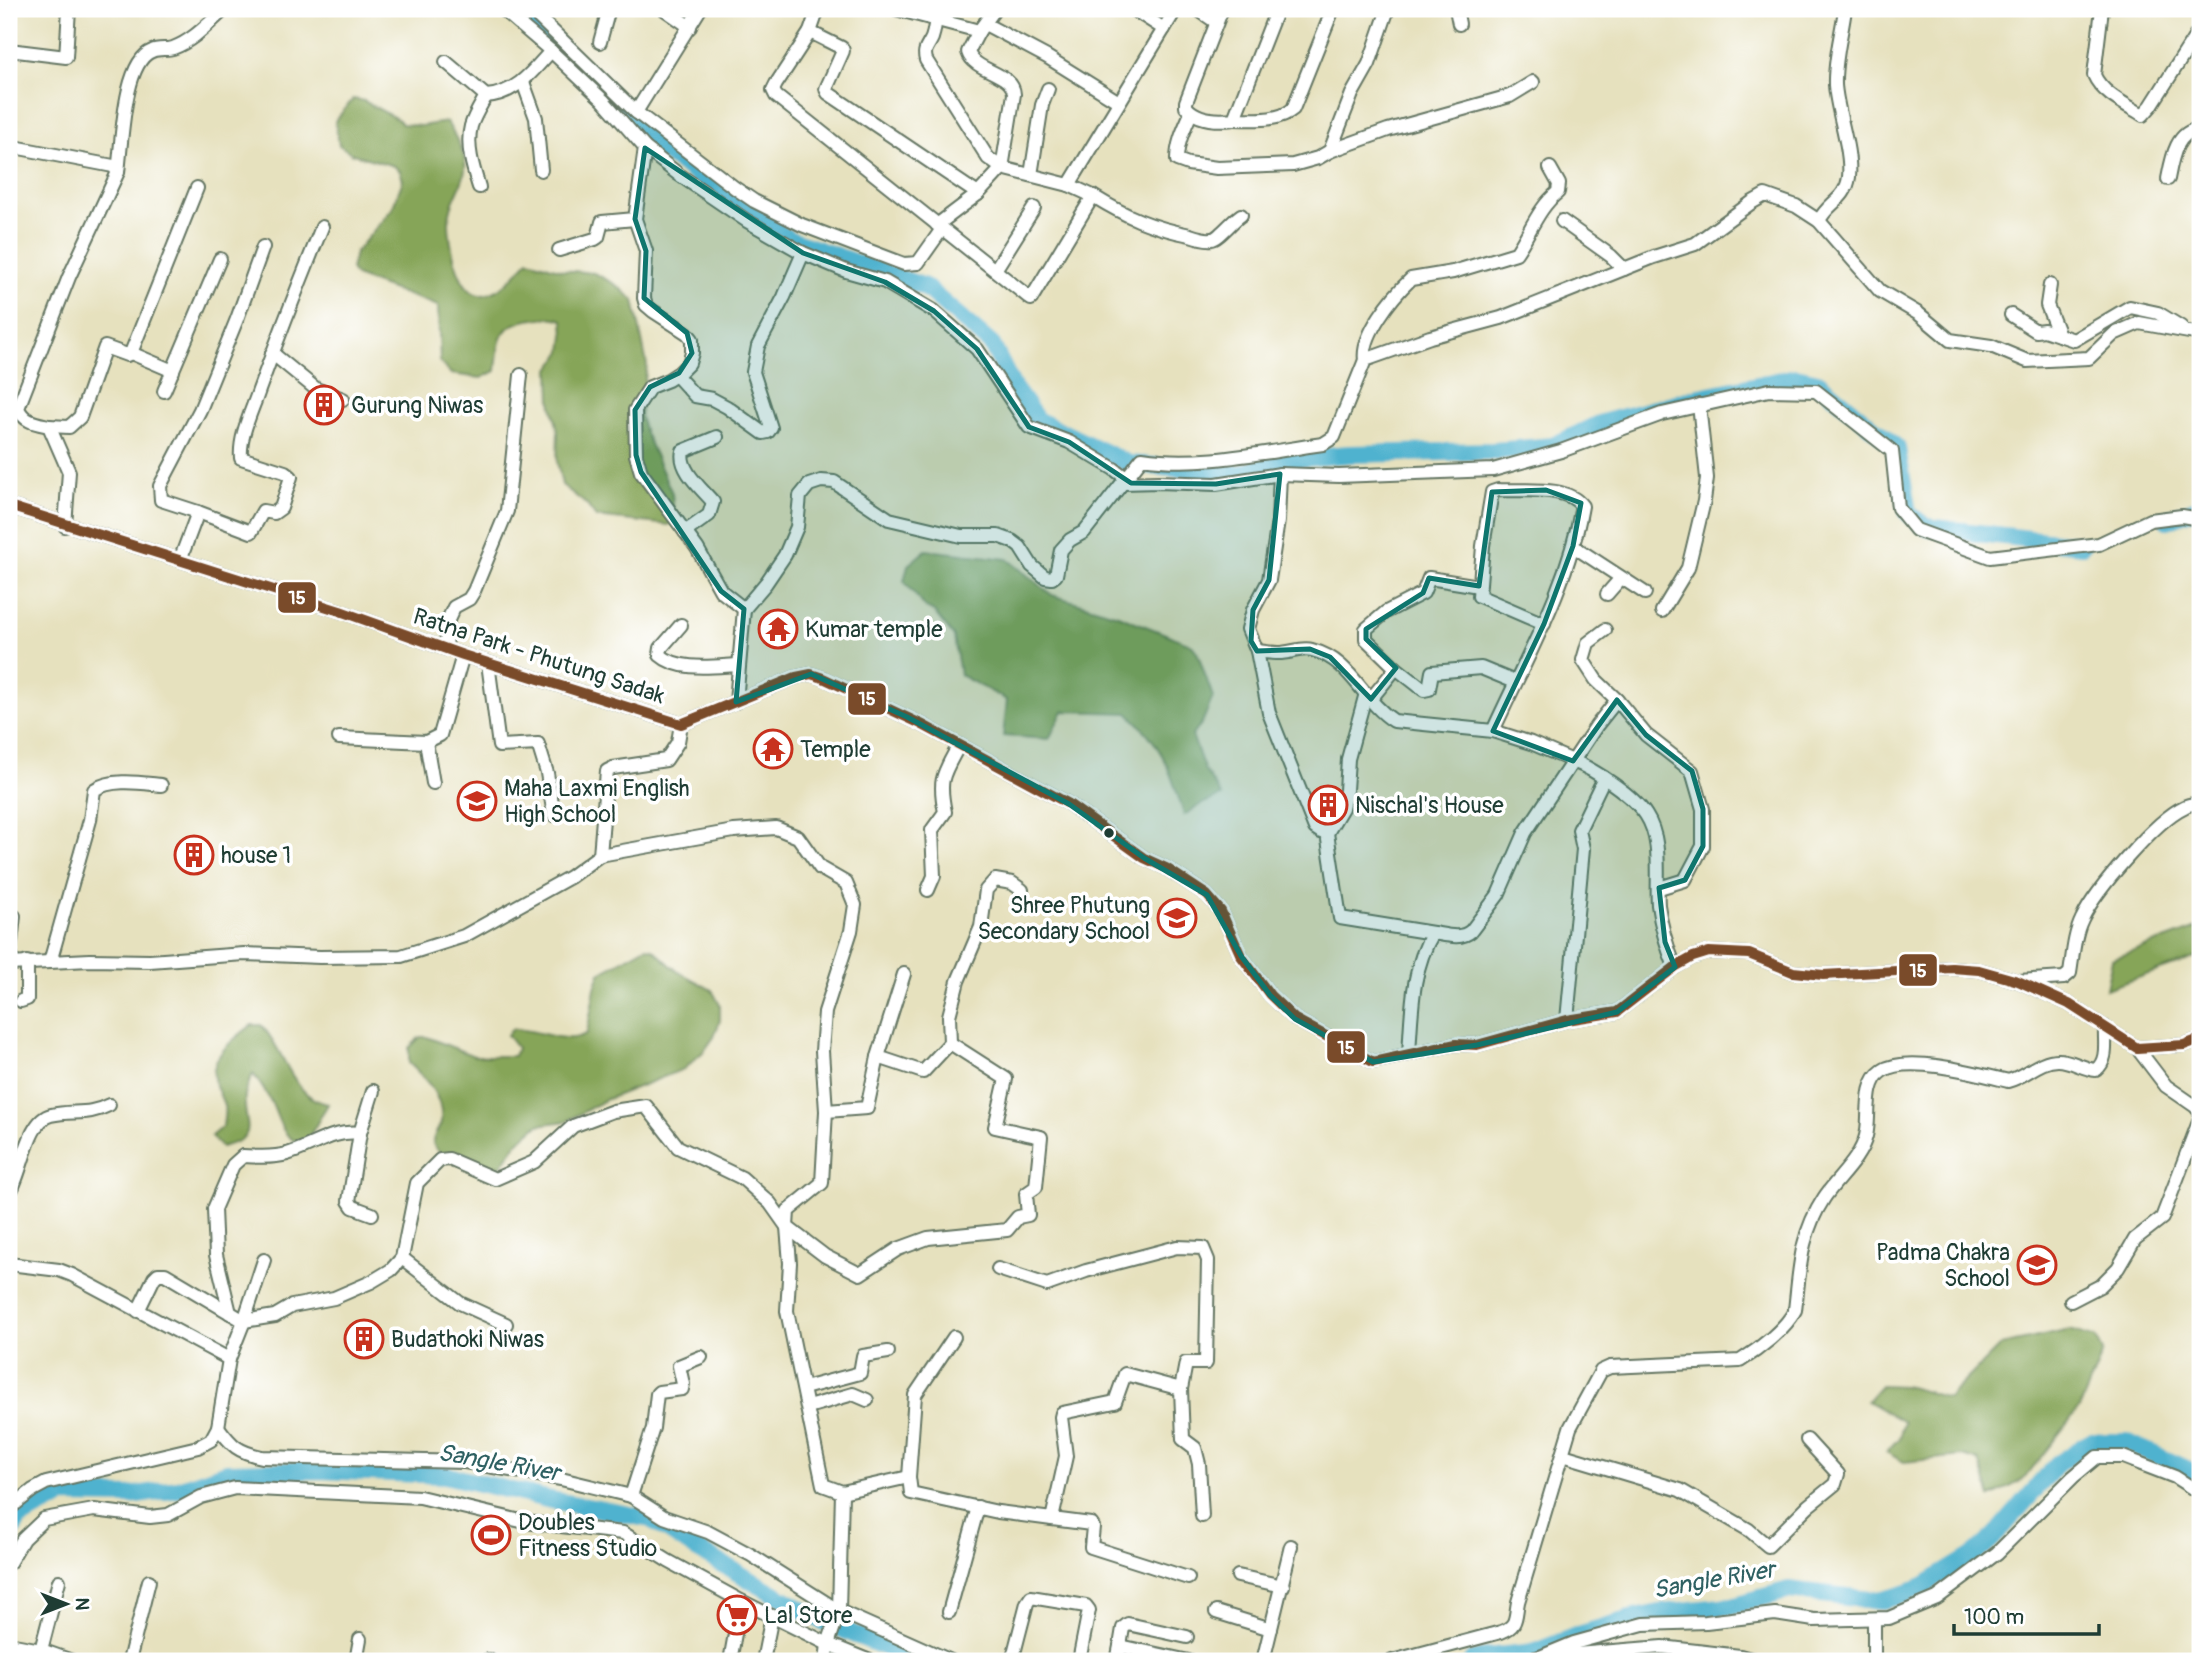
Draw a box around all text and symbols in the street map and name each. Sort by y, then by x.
building icon: Gurung Niwas [303,384,345,426]
place label: Gurung Niwas [351,391,483,420]
line badge: 15 [277,581,317,614]
text: 15 [288,586,306,610]
street label: Ratna Park - Phutung Sadak [410,602,669,710]
temple icon: Kumar temple [757,608,799,650]
place label: Kumar temple [805,615,943,644]
line badge: 15 [847,682,887,716]
text: 15 [858,687,876,711]
temple icon: Temple [752,728,794,770]
place label: Temple [800,735,871,764]
place label: Maha Laxmi English High School [504,774,690,829]
school or university icon: Maha Laxmi English High School [456,780,498,822]
building icon: Nischal's House [1307,784,1349,826]
place label: Nischal's House [1355,791,1504,820]
unlabelled marker [1102,826,1116,840]
building icon: house 1 [173,834,215,876]
place label: house 1 [221,841,291,870]
place label: Shree Phutung Secondary School [977,891,1150,946]
school or university icon: Shree Phutung Secondary School [1156,897,1198,939]
line badge: 15 [1898,953,1938,987]
text: 15 [1909,959,1927,983]
line badge: 15 [1326,1030,1366,1064]
text: 15 [1337,1036,1355,1060]
place label: Padma Chakra School [1876,1238,2010,1293]
school or university icon: Padma Chakra School [2016,1244,2058,1286]
building icon: Budathoki Niwas [343,1318,385,1360]
place label: Budathoki Niwas [391,1325,544,1354]
water label: Sangle River [436,1438,565,1489]
place label: Doubles Fitness Studio [518,1508,657,1563]
sports icon: Doubles Fitness Studio [470,1514,512,1556]
water label: Sangle River [1651,1554,1780,1605]
north arrow [32,1568,102,1638]
scale bar [1954,1593,2099,1637]
supermarket icon: Lal Store [716,1594,758,1636]
text: N [70,1598,94,1611]
place label: Lal Store [764,1601,853,1630]
text: 100 m [1964,1604,2024,1631]

